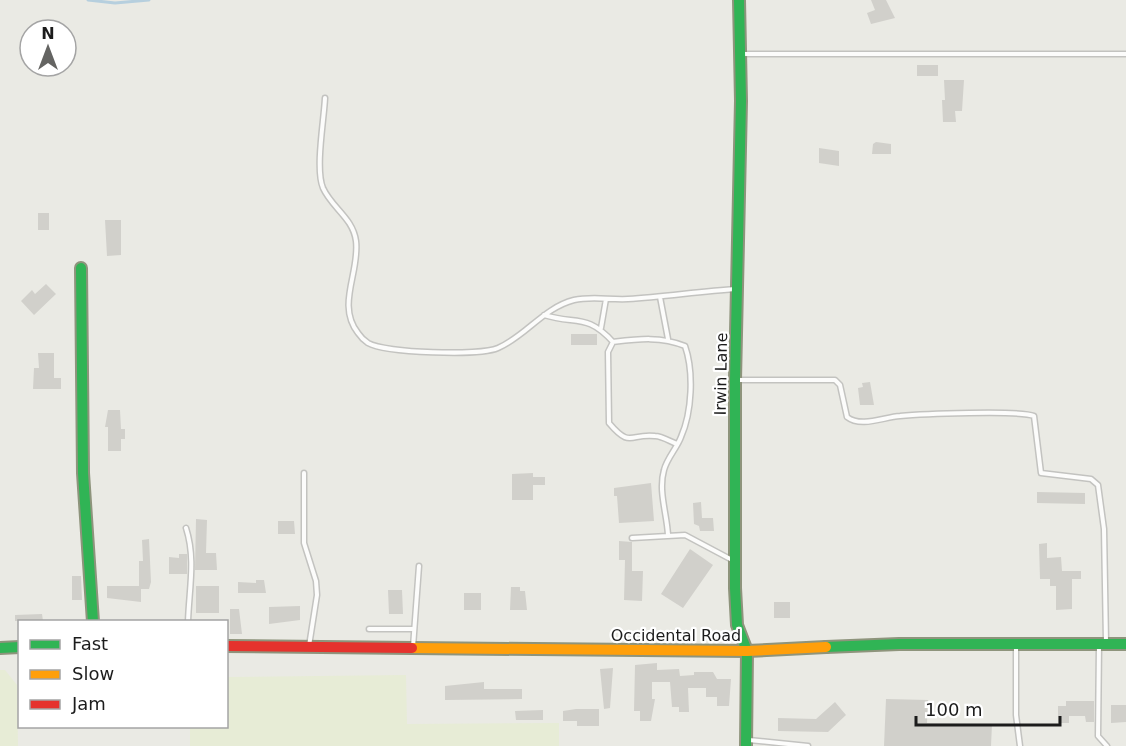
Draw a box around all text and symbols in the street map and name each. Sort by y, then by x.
north arrow [18,18,78,78]
text: N [41,24,55,43]
street label: Irwin Lane [711,332,731,416]
legend [18,620,228,728]
street label: Occidental Road [611,626,741,645]
text: Fast [72,633,108,654]
text: Slow [72,663,114,684]
scale bar [916,689,1060,727]
text: Jam [71,693,106,714]
text: 100 m [925,699,983,720]

